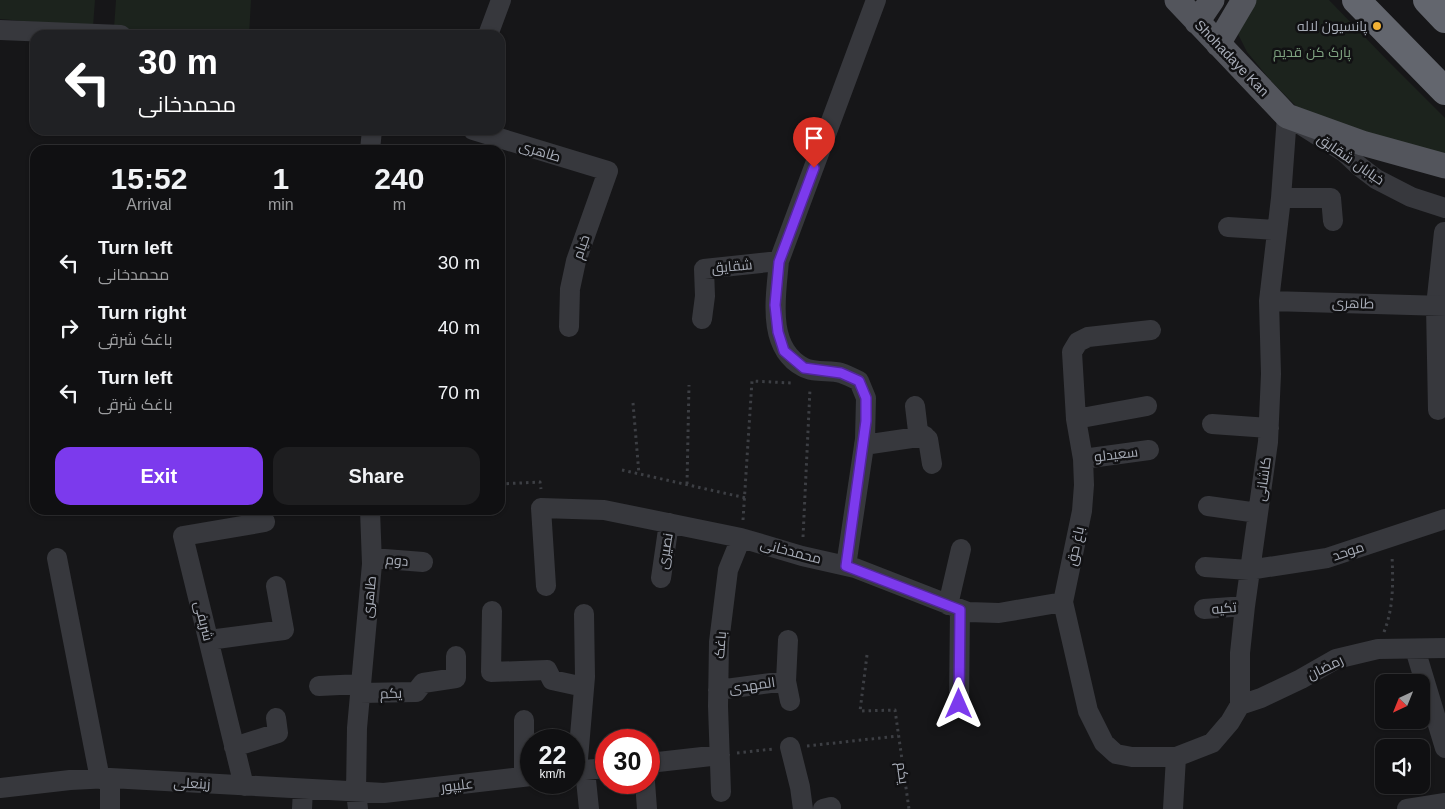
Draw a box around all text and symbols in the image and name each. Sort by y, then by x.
street label: Shohadaye Kan [1192,17,1272,99]
place label: پانسیون لاله [1297,18,1367,36]
marker: پانسیون لاله [1371,20,1383,32]
text: 30 m [138,42,218,81]
park label: پارک کن قدیم [1273,44,1351,62]
icon: left [55,50,120,115]
text: محمدخانی [138,92,236,117]
pin [793,117,835,168]
icon: arrive [800,124,828,152]
street label: خیابان شقایق [1314,130,1388,189]
street label: طاهری [517,137,563,165]
text: 15:52 [111,162,187,195]
text: 1 [272,162,289,195]
text: 240 [374,162,424,195]
text: Arrival [126,196,172,213]
text: min [268,196,294,213]
text: m [393,196,406,213]
street label: خیام [569,233,594,262]
text: Turn left [98,237,173,258]
icon: left [55,249,83,277]
text: 30 m [438,252,480,273]
street label: شقایق [711,256,753,277]
text: محمدخانی [98,266,169,283]
street label: طاهری [1332,294,1374,312]
text: Turn right [98,302,186,323]
icon: right [55,314,83,342]
text: 40 m [438,317,480,338]
text: باغک شرقی [98,331,172,348]
text: Turn left [98,367,173,388]
icon: left [55,379,83,407]
text: 70 m [438,382,480,403]
text: باغک شرقی [98,396,172,413]
street label: سعیدلو [1093,443,1139,465]
button: Exit [55,447,263,505]
button: Share [273,447,480,505]
street label: کاشانی [1252,456,1274,502]
street label: باغ حق [1063,525,1088,567]
street label: نصیری [654,532,676,570]
street label: محمدخانی [759,535,823,567]
street label: موحد [1330,538,1366,564]
street label: دوم [385,551,409,571]
street label: طاهری [359,575,379,619]
street label: شریفی [191,599,217,643]
street label: تکیه [1211,599,1237,617]
street label: باغک [711,631,729,659]
street label: رمضان [1304,651,1346,683]
street label: المهدی [728,674,776,696]
north arrow [1375,674,1430,729]
map controls [1375,674,1430,794]
position arrow [932,677,984,729]
street label: یکم [380,685,403,703]
speed limit sign: 30 [595,729,660,794]
button: sound [1375,739,1430,794]
text: 22 [539,741,566,769]
street label: یکم [892,761,913,786]
text: km/h [539,767,566,781]
street label: زینعلی [173,774,211,792]
street label: علیپور [439,775,474,797]

